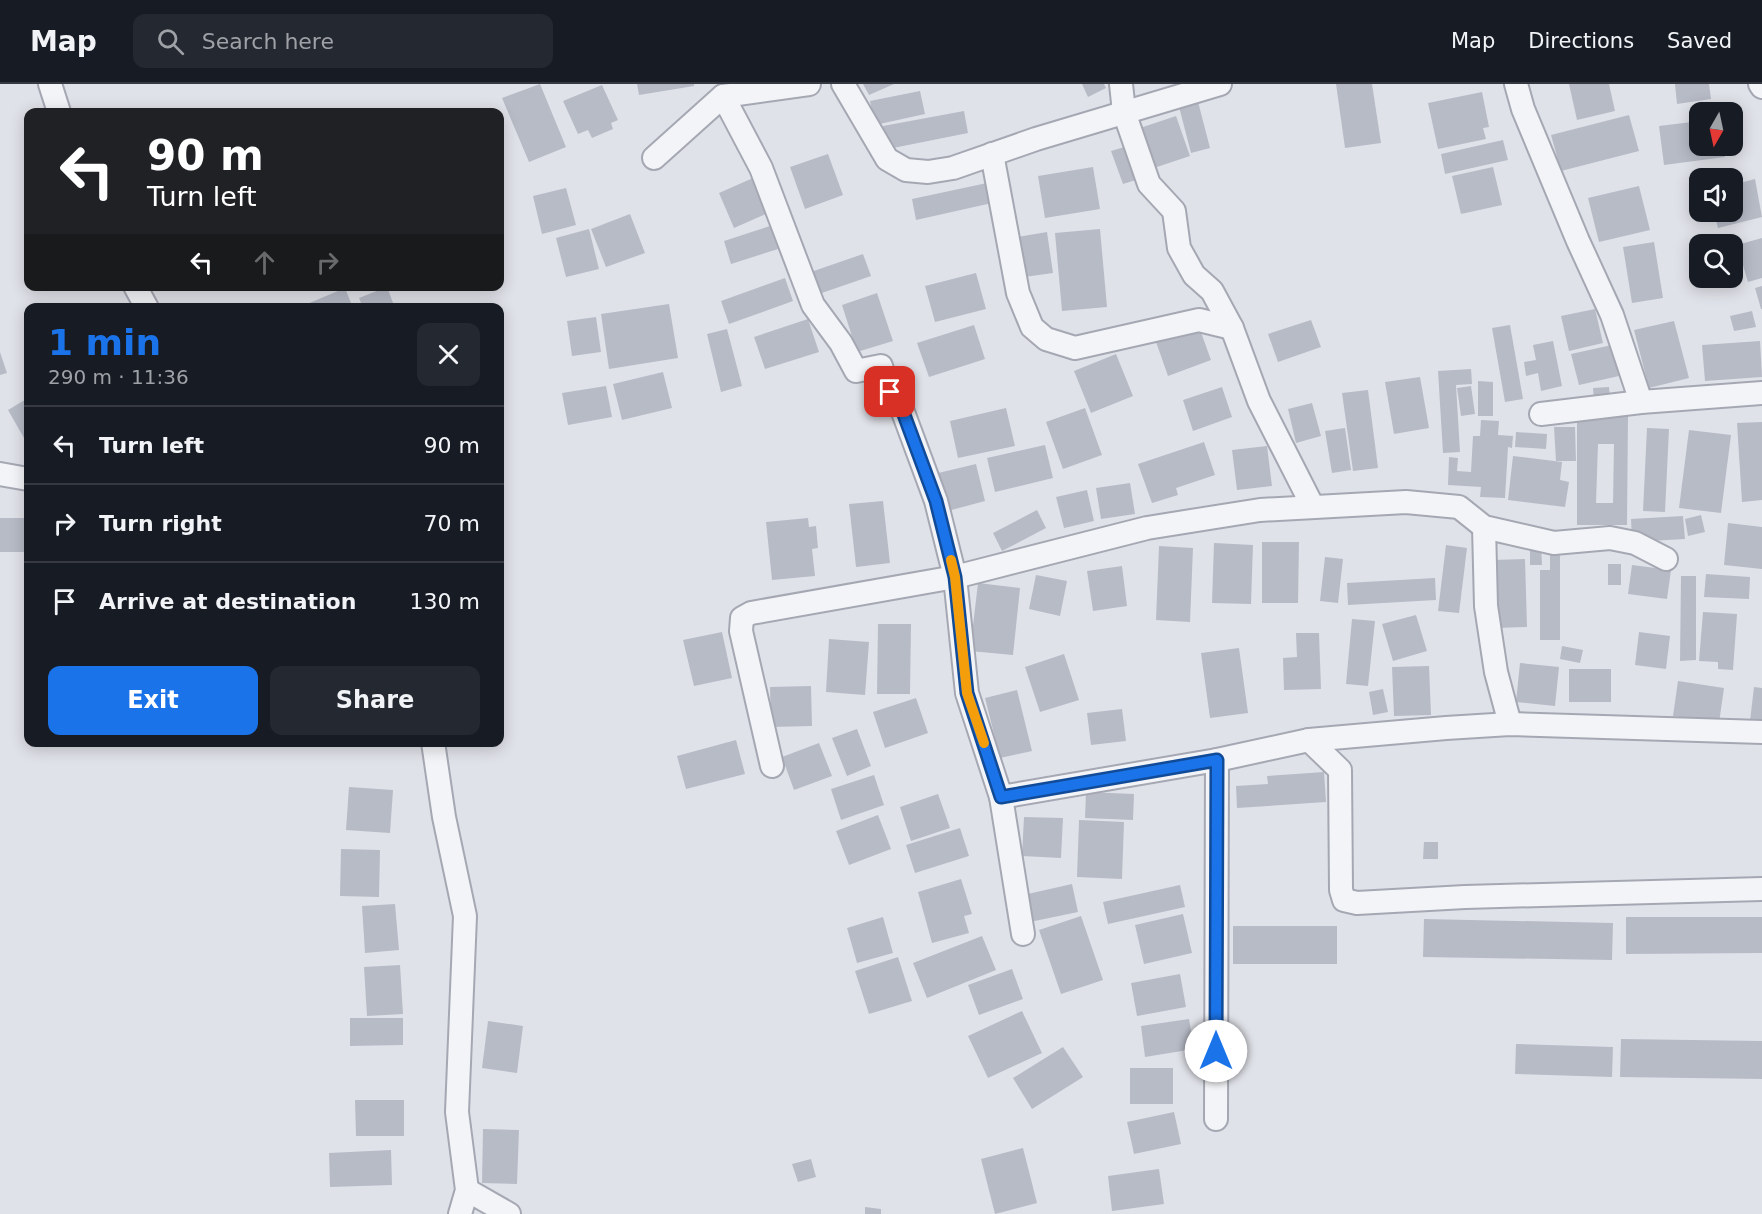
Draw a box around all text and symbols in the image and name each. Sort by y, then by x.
search box [133,14,553,68]
text: Map [30,25,97,58]
icon: search [154,25,187,58]
text: Search here [202,29,334,54]
text: Map [1451,29,1495,53]
text: Directions [1528,29,1634,53]
text: Saved [1667,29,1732,53]
north arrow [1689,102,1743,156]
map controls [1689,102,1743,288]
text: 90 m [147,131,264,180]
icon: left [48,132,126,210]
button: sound [1689,168,1743,222]
text: Turn left [147,181,257,212]
button: search [1689,234,1743,288]
icon: left [185,246,218,279]
icon: ahead [248,246,281,279]
icon: right [311,246,344,279]
text: 1 min [48,322,161,363]
button: close [417,323,480,386]
text: 290 m · 11:36 [48,365,189,389]
pin [864,366,915,417]
icon: arrive [873,375,906,408]
icon: left [48,429,81,462]
text: Turn left [99,433,204,458]
text: 90 m [424,433,480,458]
icon: right [48,507,81,540]
text: Turn right [99,511,222,536]
text: 70 m [424,511,480,536]
icon: arrive [48,585,81,618]
text: Arrive at destination [99,589,356,614]
text: 130 m [410,589,480,614]
button: Exit [48,666,258,735]
button: Share [270,666,480,735]
position arrow [1184,1019,1248,1083]

